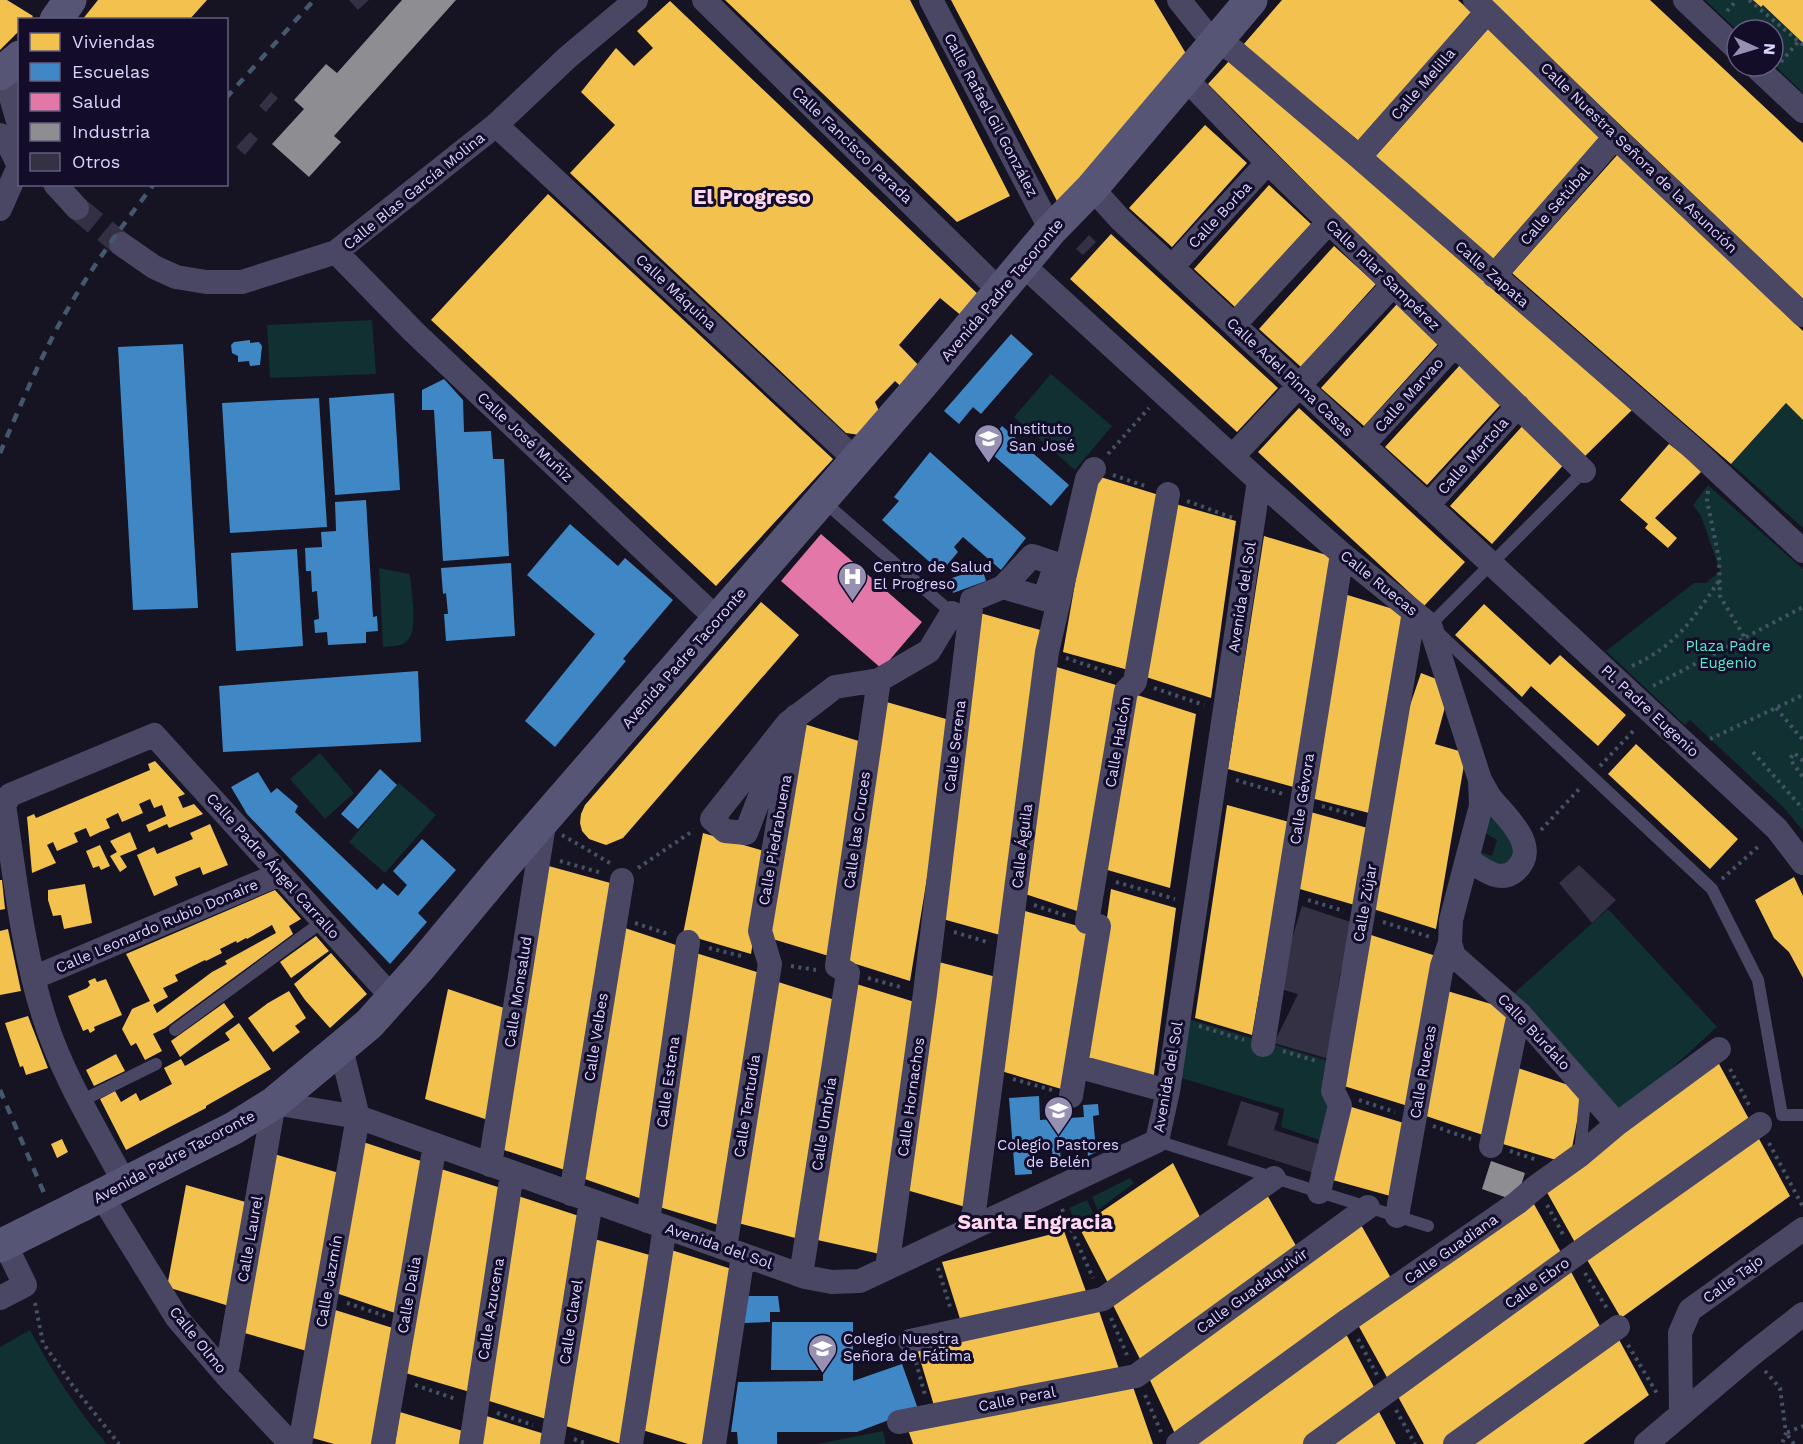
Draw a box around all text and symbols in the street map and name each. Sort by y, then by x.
legend [18,18,228,186]
north arrow [1725,18,1785,78]
street label: Calle Rafael Gil González [940,30,1042,200]
text: Viviendas [72,31,155,52]
text: N [1760,42,1779,56]
street label: Calle Melilla [1387,44,1459,124]
street label: Calle Nuestra Señora de la Asunción [1537,59,1741,257]
text: Escuelas [72,61,150,82]
street label: Calle Fancisco Parada [788,83,916,208]
text: Salud [72,91,121,112]
text: Industria [72,121,150,142]
street label: Calle Blas García Molina [340,128,489,254]
text: Otros [72,151,120,172]
street label: Calle Setúbal [1516,163,1594,249]
street label: Calle Borba [1185,178,1256,252]
district label: El Progreso [693,184,811,209]
street label: Avenida Padre Tacoronte [937,215,1067,365]
street label: Calle Pilar Sampérez [1322,216,1444,334]
street label: Calle Zapata [1451,237,1533,311]
street label: Calle Máquina [632,250,720,334]
street label: Calle Adel Pinna Casas [1223,314,1357,440]
street label: Calle Marvao [1371,354,1447,436]
street label: Calle José Muñiz [474,388,576,486]
street label: Calle Mertola [1434,414,1513,498]
place label: Instituto San José [1009,420,1075,455]
school or university icon: Instituto San José [972,422,1004,464]
street label: Avenida del Sol [1224,540,1260,654]
street label: Calle Ruecas [1337,546,1421,620]
place label: Centro de Salud El Progreso [873,558,992,593]
hospital icon: Centro de Salud El Progreso [836,560,868,602]
street label: Avenida Padre Tacoronte [618,584,750,732]
park label: Plaza Padre Eugenio [1685,637,1771,672]
street label: Pl. Padre Eugenio [1597,661,1703,761]
street label: Calle Halcón [1101,695,1135,789]
street label: Calle Serena [940,699,970,793]
street label: Calle Gévora [1286,752,1318,846]
street label: Calle las Cruces [840,770,874,890]
street label: Calle Piedrabuena [755,773,795,907]
street label: Calle Padre Ángel Carrallo [203,789,343,943]
street label: Calle Águila [1008,802,1036,889]
street label: Calle Zújar [1349,863,1381,943]
street label: Calle Leonardo Rubio Donaire [53,875,261,977]
street label: Calle Monsalud [500,935,536,1049]
street label: Calle Búrdalo [1494,990,1574,1074]
street label: Calle Velbes [580,991,612,1083]
street label: Avenida del Sol [1149,1020,1187,1134]
street label: Calle Ruecas [1406,1024,1440,1120]
street label: Calle Estena [653,1035,683,1129]
street label: Calle Hornachos [894,1036,928,1158]
street label: Calle Tentudía [730,1053,764,1159]
street label: Calle Umbría [808,1075,840,1172]
school or university icon: Colegio Pastores de Belén [1042,1094,1074,1136]
street label: Avenida Padre Tacoronte [90,1107,258,1207]
place label: Colegio Pastores de Belén [997,1136,1119,1171]
street label: Calle Laurel [234,1194,267,1284]
district label: Santa Engracia [957,1209,1113,1234]
street label: Calle Guadiana [1401,1210,1502,1288]
street label: Avenida del Sol [663,1219,775,1273]
street label: Calle Jazmín [312,1233,346,1329]
street label: Calle Guadalquivir [1193,1245,1311,1337]
street label: Calle Tajo [1699,1251,1767,1307]
street label: Calle Dalia [393,1254,425,1335]
street label: Calle Ebro [1501,1254,1573,1312]
street label: Calle Azucena [474,1256,508,1361]
street label: Calle Clavel [555,1278,587,1366]
street label: Calle Olmo [166,1303,230,1377]
place label: Colegio Nuestra Señora de Fátima [843,1330,972,1365]
school or university icon: Colegio Nuestra Señora de Fátima [806,1332,838,1374]
street label: Calle Peral [977,1383,1058,1415]

